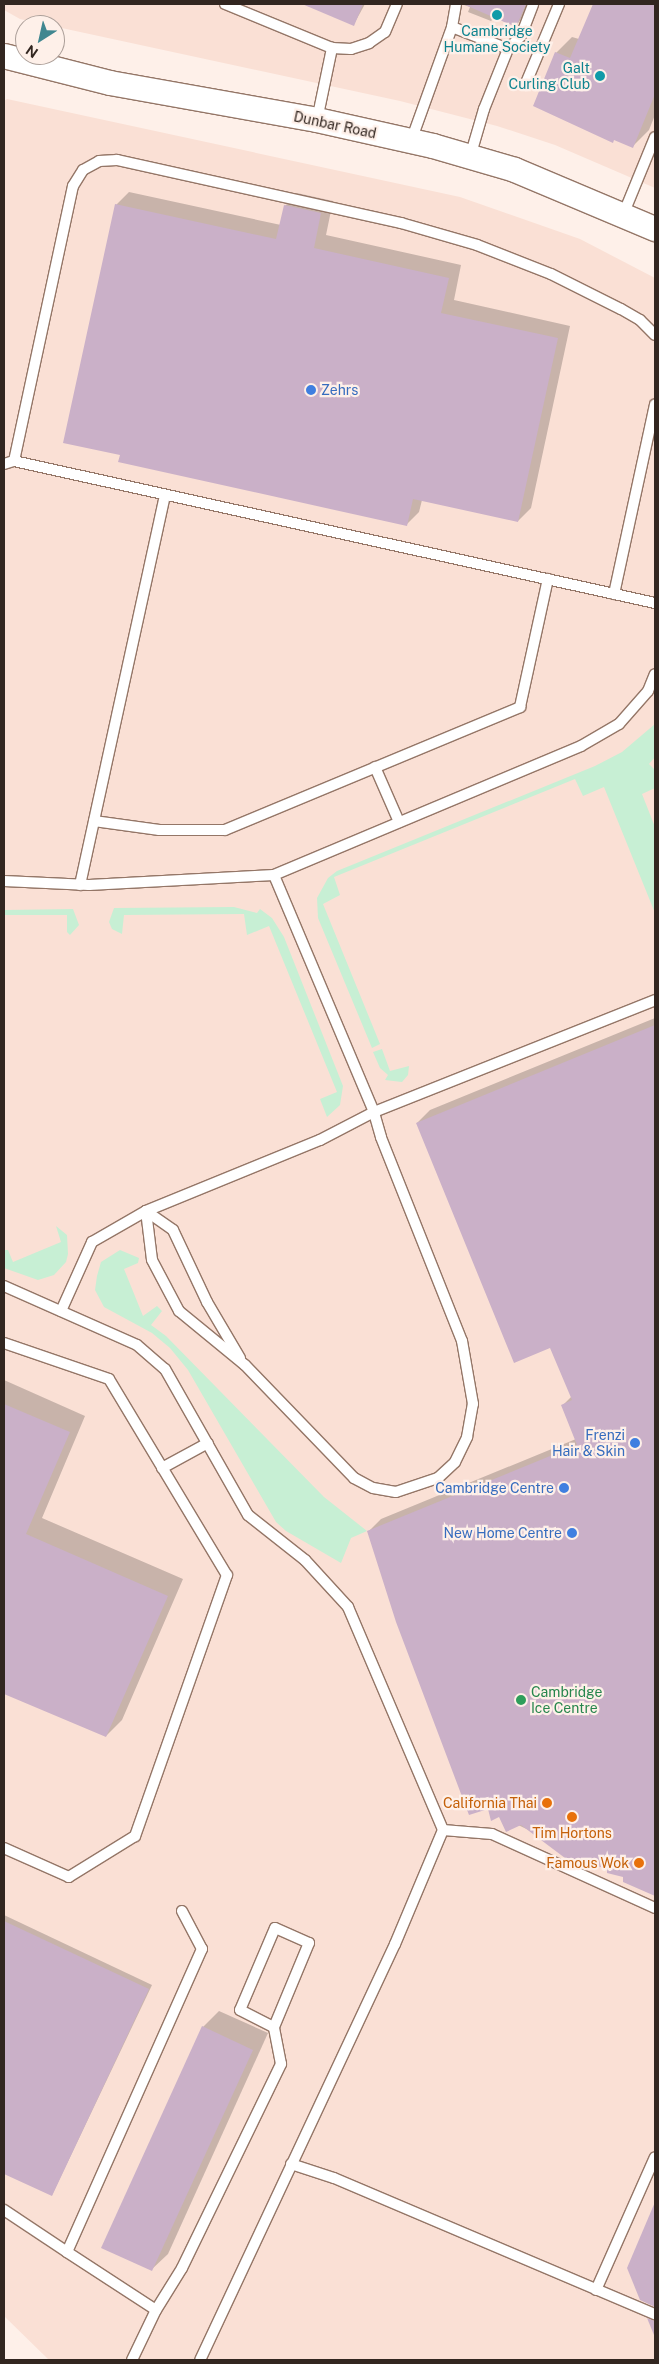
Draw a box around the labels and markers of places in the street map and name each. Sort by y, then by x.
marker: Cambridge Humane Society [491,9,503,21]
place label: Cambridge Humane Society [443,23,551,56]
place label: Galt Curling Club [509,60,590,92]
marker: Galt Curling Club [594,70,606,82]
place label: Zehrs [321,382,358,398]
marker: Zehrs [305,384,317,396]
place label: Frenzi Hair & Skin [552,1427,625,1460]
marker: Frenzi Hair & Skin [629,1437,641,1449]
place label: Cambridge Centre [435,1480,554,1496]
marker: Cambridge Centre [558,1482,570,1494]
place label: New Home Centre [443,1525,562,1541]
marker: New Home Centre [566,1527,578,1539]
place label: Cambridge Ice Centre [531,1684,602,1716]
marker: Cambridge Ice Centre [515,1694,527,1706]
place label: California Thai [443,1795,537,1811]
marker: California Thai [541,1797,553,1809]
marker: Tim Hortons [566,1811,578,1823]
place label: Tim Hortons [532,1825,612,1841]
place label: Famous Wok [546,1855,629,1871]
marker: Famous Wok [633,1857,645,1869]

